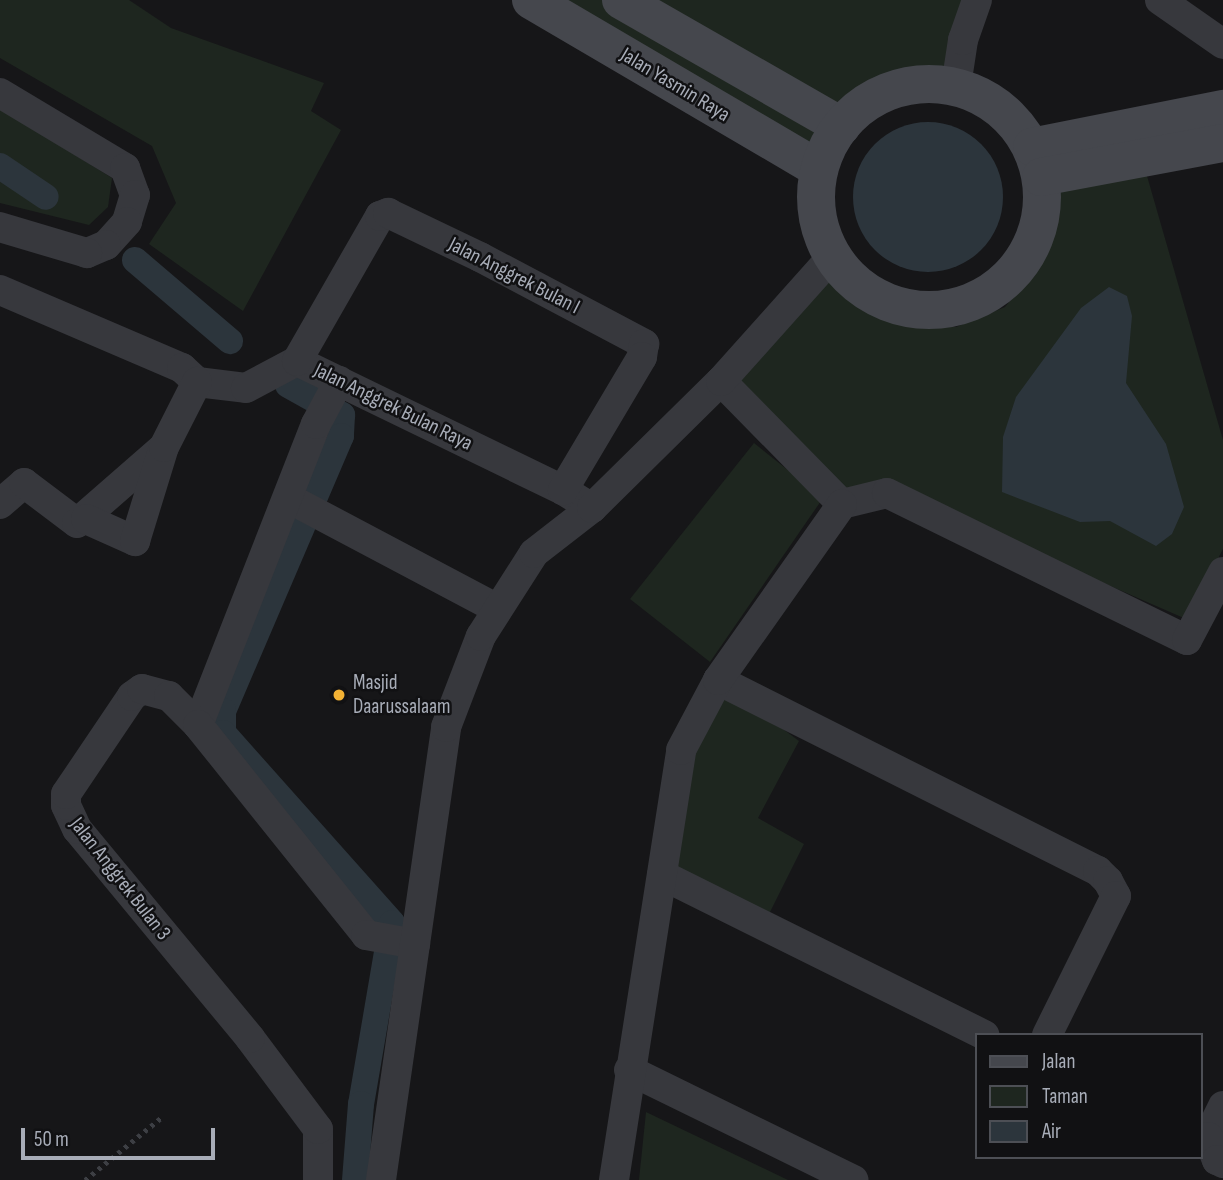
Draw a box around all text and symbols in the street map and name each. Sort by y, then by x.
street label: Jalan Yasmin Raya [616,42,734,128]
street label: Jalan Anggrek Bulan I [444,232,584,320]
street label: Jalan Anggrek Bulan Raya [310,358,476,456]
place label: Masjid Daarussalaam [353,670,451,720]
marker: Masjid Daarussalaam [331,687,347,703]
street label: Jalan Anggrek Bulan 3 [64,813,176,945]
legend [974,1033,1202,1159]
text: Jalan [1042,1049,1075,1074]
text: Taman [1042,1084,1088,1109]
scale bar [24,1114,219,1158]
text: Air [1042,1119,1061,1144]
text: 50 m [34,1127,69,1152]

